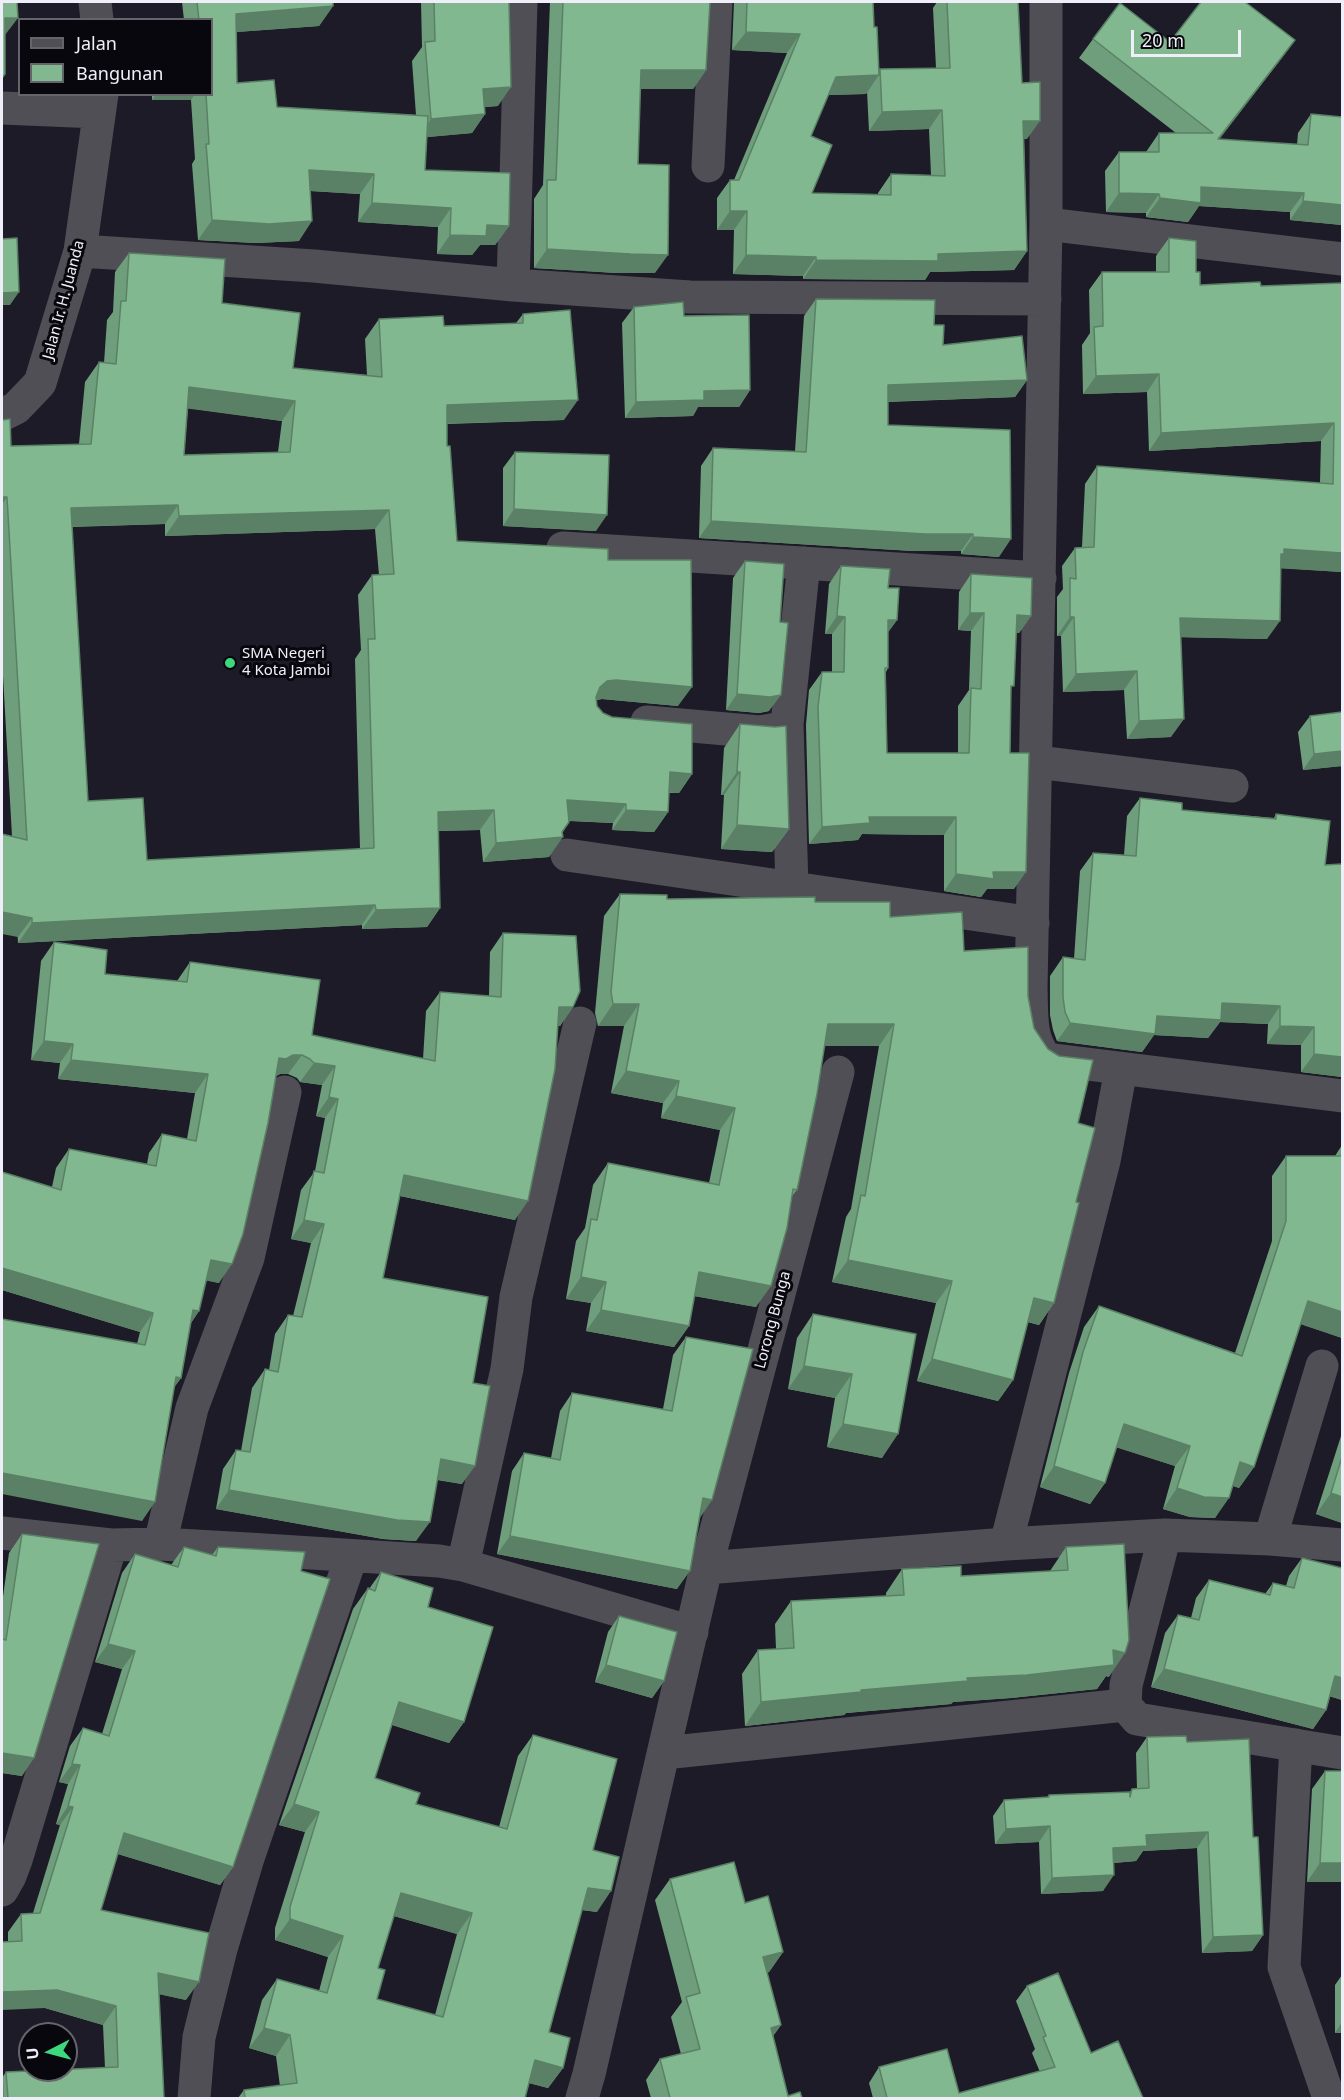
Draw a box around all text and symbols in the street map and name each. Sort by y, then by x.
legend [18,18,213,96]
scale bar [1134,18,1244,56]
text: 20 m [1142,28,1184,52]
text: Jalan [76,31,117,55]
text: Bangunan [76,61,163,85]
street label: Jalan Ir. H. Juanda [39,239,89,361]
place label: SMA Negeri 4 Kota Jambi [242,645,330,680]
marker: SMA Negeri 4 Kota Jambi [223,656,237,670]
street label: Lorong Bunga [751,1269,795,1371]
north arrow [18,2022,78,2082]
text: U [21,2047,44,2061]

